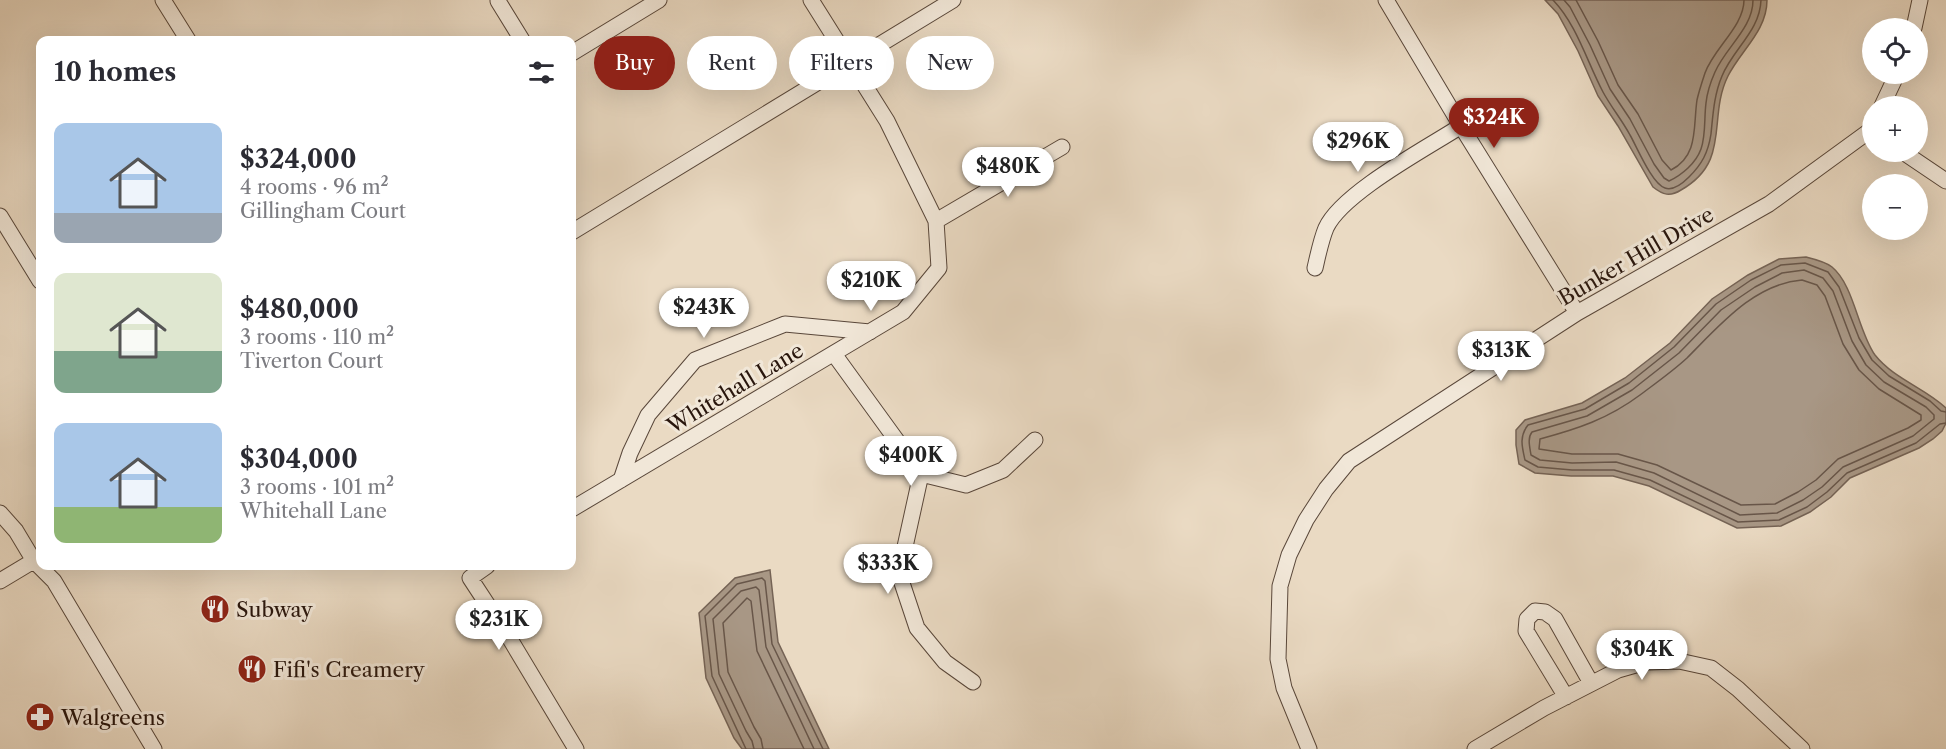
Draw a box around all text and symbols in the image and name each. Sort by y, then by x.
map controls [1862,18,1928,240]
button: locate [1862,18,1928,84]
chip: Buy [594,36,675,90]
chip: Rent [687,36,777,90]
chip: Filters [789,36,894,90]
chip: New [906,36,994,90]
text: 10 homes [54,56,176,88]
icon: filters [525,56,558,89]
button: + [1862,96,1928,162]
pin: $324K [1452,98,1536,149]
text: $324K [1463,105,1525,129]
pin: $296K [1316,122,1400,173]
text: $296K [1327,129,1389,153]
text: $324,000 [240,143,357,175]
icon: home [102,147,174,219]
pin: $480K [966,147,1050,198]
text: $480K [976,154,1040,178]
button: − [1862,174,1928,240]
text: 4 rooms · 96 m² [240,175,389,199]
text: Gillingham Court [240,199,406,223]
street label: Bunker Hill Drive [1554,201,1718,311]
pin: $210K [829,261,913,312]
text: $210K [841,268,901,292]
pin: $243K [662,288,746,339]
text: $480,000 [240,293,359,325]
text: $243K [673,295,735,319]
icon: home [102,297,174,369]
text: 3 rooms · 110 m² [240,325,394,349]
pin: $313K [1459,331,1543,382]
street label: Whitehall Lane [662,338,808,439]
text: $313K [1472,338,1530,362]
text: Tiverton Court [240,349,383,373]
pin: $400K [869,436,953,487]
text: $304,000 [240,443,358,475]
text: $400K [879,443,943,467]
icon: home [102,447,174,519]
text: 3 rooms · 101 m² [240,475,394,499]
text: Whitehall Lane [240,499,387,523]
pin: $333K [846,544,930,595]
text: $333K [857,551,919,575]
restaurant icon: Subway [199,593,231,625]
place label: Subway [236,597,313,622]
pin: $231K [457,600,541,651]
text: $231K [469,607,529,631]
pin: $304K [1600,630,1684,681]
text: $304K [1610,637,1674,661]
restaurant icon: Fifi's Creamery [236,653,268,685]
place label: Fifi's Creamery [273,657,425,682]
pharmacy icon: Walgreens [24,701,56,733]
place label: Walgreens [60,705,165,730]

